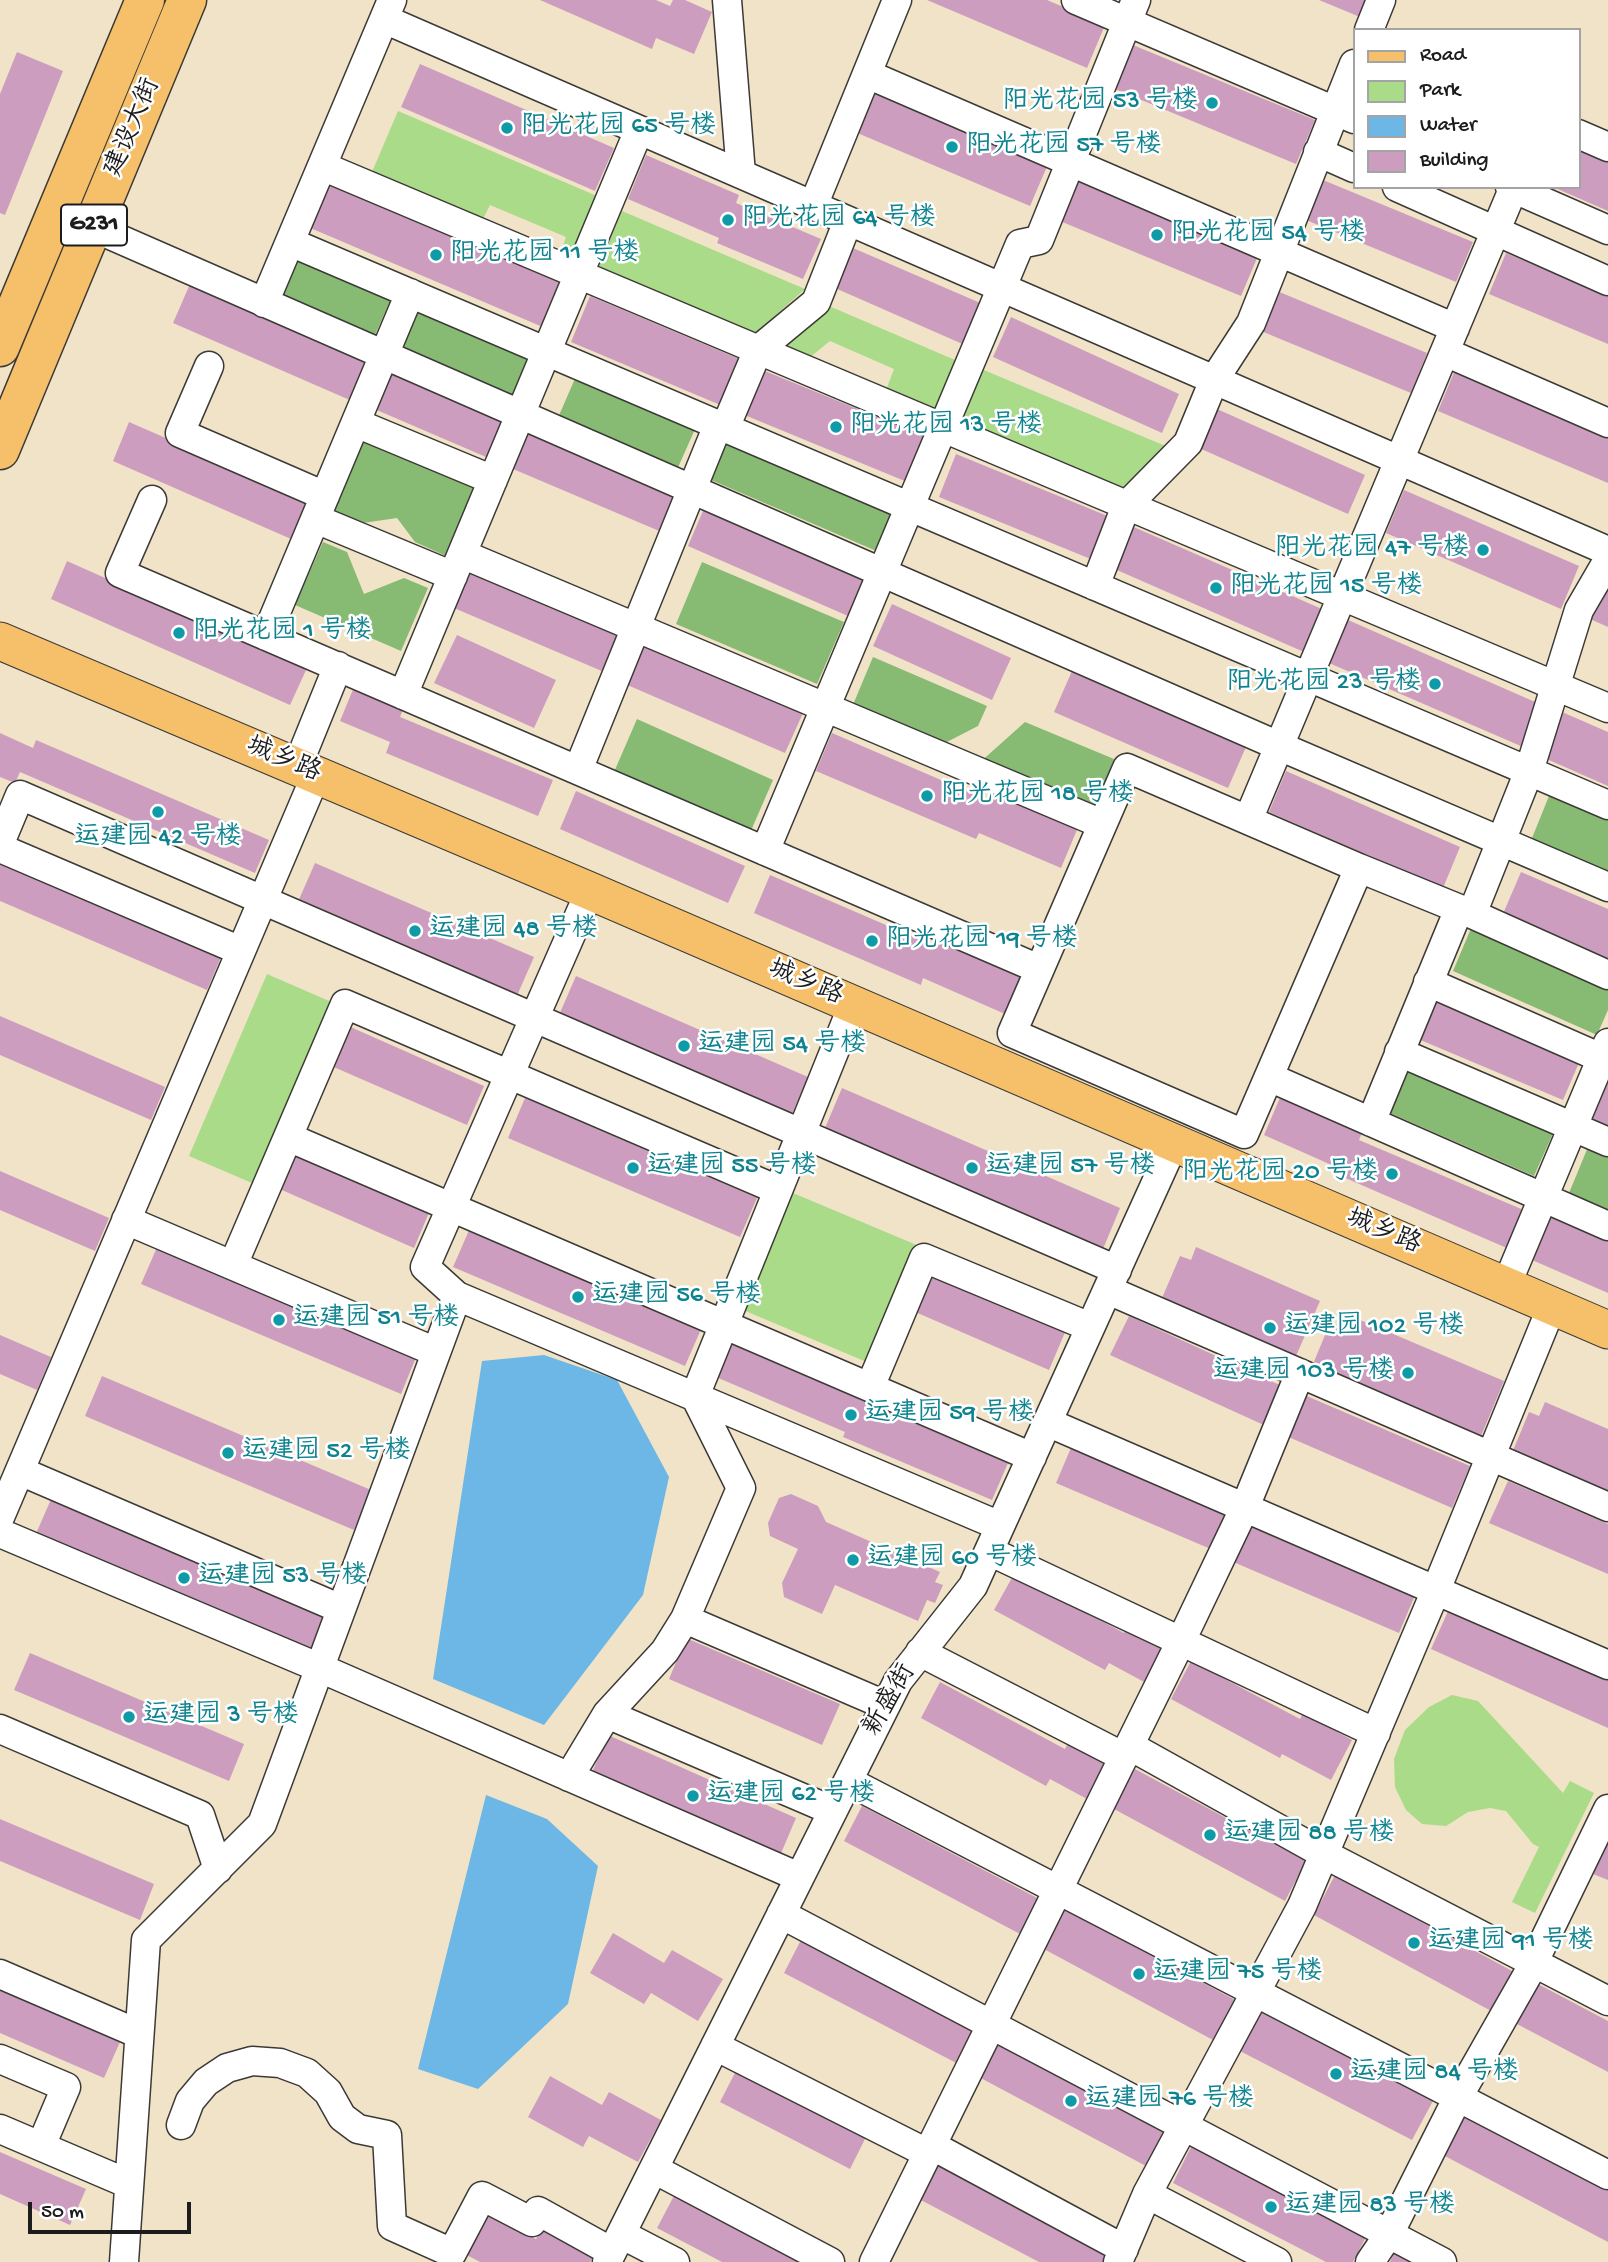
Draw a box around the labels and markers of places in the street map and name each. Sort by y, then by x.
place label: 阳光花园 53 号楼 [1003,87,1198,119]
marker: 阳光花园 53 号楼 [1204,95,1220,111]
place label: 阳光花园 65 号楼 [521,112,716,144]
marker: 阳光花园 65 号楼 [499,120,515,136]
place label: 阳光花园 57 号楼 [966,131,1162,163]
marker: 阳光花园 57 号楼 [944,139,960,155]
place label: 阳光花园 64 号楼 [742,204,936,236]
marker: 阳光花园 64 号楼 [720,212,736,228]
place label: 阳光花园 54 号楼 [1171,219,1365,251]
marker: 阳光花园 54 号楼 [1149,227,1165,243]
place label: 阳光花园 11 号楼 [450,239,639,271]
marker: 阳光花园 11 号楼 [428,247,444,263]
place label: 阳光花园 13 号楼 [850,411,1042,443]
marker: 阳光花园 13 号楼 [828,419,844,435]
place label: 阳光花园 47 号楼 [1275,534,1469,566]
marker: 阳光花园 47 号楼 [1475,542,1491,558]
place label: 阳光花园 15 号楼 [1230,572,1422,604]
marker: 阳光花园 15 号楼 [1208,580,1224,596]
place label: 阳光花园 1 号楼 [193,617,372,649]
marker: 阳光花园 1 号楼 [171,625,187,641]
place label: 阳光花园 23 号楼 [1226,668,1421,700]
marker: 阳光花园 23 号楼 [1427,676,1443,692]
place label: 阳光花园 18 号楼 [941,780,1134,812]
marker: 阳光花园 18 号楼 [919,788,935,804]
marker: 运建园 42 号楼 [150,804,166,820]
place label: 运建园 42 号楼 [74,823,242,855]
place label: 运建园 48 号楼 [429,915,598,947]
marker: 运建园 48 号楼 [407,923,423,939]
place label: 阳光花园 19 号楼 [886,925,1078,957]
marker: 阳光花园 19 号楼 [864,933,880,949]
place label: 运建园 54 号楼 [698,1030,866,1062]
marker: 运建园 54 号楼 [676,1038,692,1054]
place label: 运建园 55 号楼 [647,1152,817,1184]
place label: 运建园 57 号楼 [986,1152,1156,1184]
place label: 阳光花园 20 号楼 [1182,1158,1378,1190]
marker: 运建园 55 号楼 [625,1160,641,1176]
marker: 运建园 57 号楼 [964,1160,980,1176]
marker: 阳光花园 20 号楼 [1384,1166,1400,1182]
place label: 运建园 56 号楼 [592,1281,761,1313]
marker: 运建园 56 号楼 [570,1289,586,1305]
place label: 运建园 51 号楼 [293,1304,459,1336]
marker: 运建园 51 号楼 [271,1312,287,1328]
place label: 运建园 102 号楼 [1284,1312,1464,1344]
marker: 运建园 102 号楼 [1262,1320,1278,1336]
place label: 运建园 103 号楼 [1213,1357,1394,1389]
marker: 运建园 103 号楼 [1400,1365,1416,1381]
place label: 运建园 59 号楼 [865,1399,1034,1431]
marker: 运建园 59 号楼 [843,1407,859,1423]
place label: 运建园 52 号楼 [242,1437,411,1469]
marker: 运建园 52 号楼 [220,1445,236,1461]
place label: 运建园 60 号楼 [867,1544,1037,1576]
marker: 运建园 60 号楼 [845,1552,861,1568]
place label: 运建园 53 号楼 [198,1562,367,1594]
marker: 运建园 53 号楼 [176,1570,192,1586]
place label: 运建园 3 号楼 [143,1701,299,1733]
marker: 运建园 3 号楼 [121,1709,137,1725]
place label: 运建园 62 号楼 [707,1780,875,1812]
marker: 运建园 62 号楼 [685,1788,701,1804]
place label: 运建园 88 号楼 [1224,1819,1395,1851]
marker: 运建园 88 号楼 [1202,1827,1218,1843]
place label: 运建园 91 号楼 [1428,1927,1594,1959]
marker: 运建园 91 号楼 [1406,1935,1422,1951]
place label: 运建园 75 号楼 [1153,1958,1323,1990]
marker: 运建园 75 号楼 [1131,1966,1147,1982]
place label: 运建园 84 号楼 [1350,2058,1519,2090]
marker: 运建园 84 号楼 [1328,2066,1344,2082]
place label: 运建园 76 号楼 [1085,2085,1254,2117]
marker: 运建园 76 号楼 [1063,2093,1079,2109]
place label: 运建园 83 号楼 [1285,2191,1455,2223]
marker: 运建园 83 号楼 [1263,2199,1279,2215]

